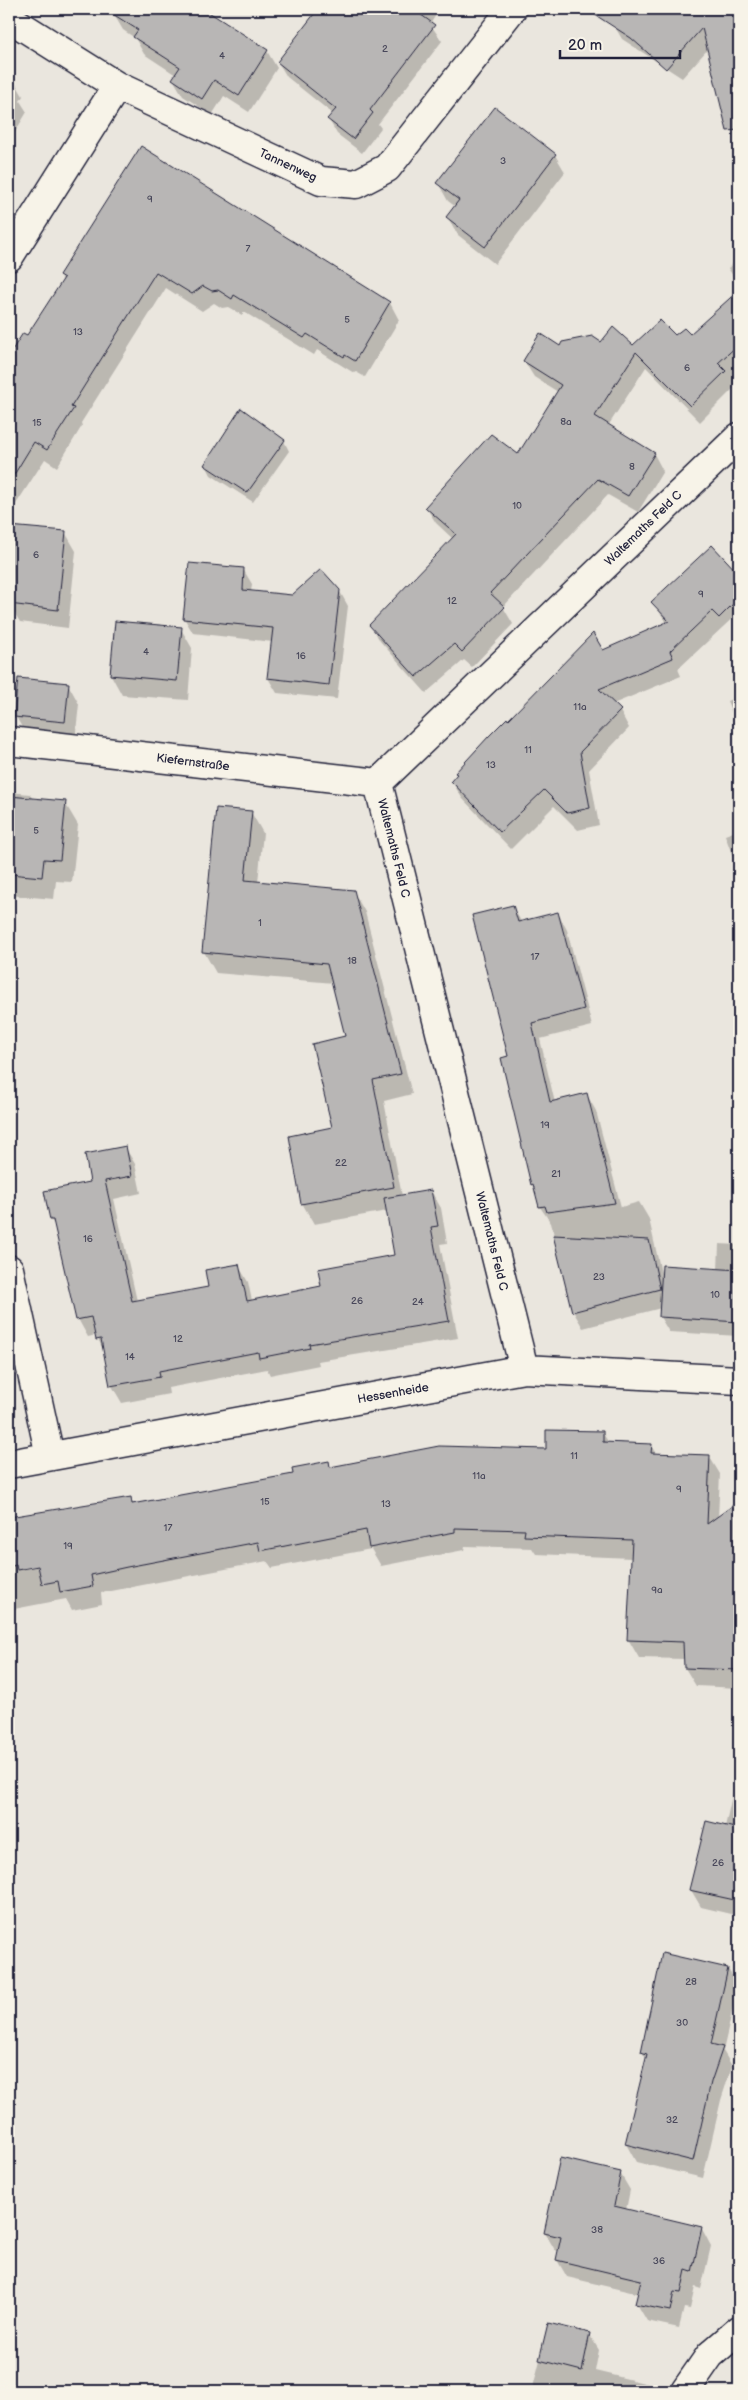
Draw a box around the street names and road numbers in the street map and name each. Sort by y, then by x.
street label: Tannenweg [256,146,319,185]
street label: Waltemaths Feld C [602,487,685,569]
street label: Kiefernstraße [156,751,230,774]
street label: Waltemaths Feld C [374,797,413,900]
street label: Waltemaths Feld C [472,1190,511,1293]
street label: Hessenheide [356,1380,430,1407]

